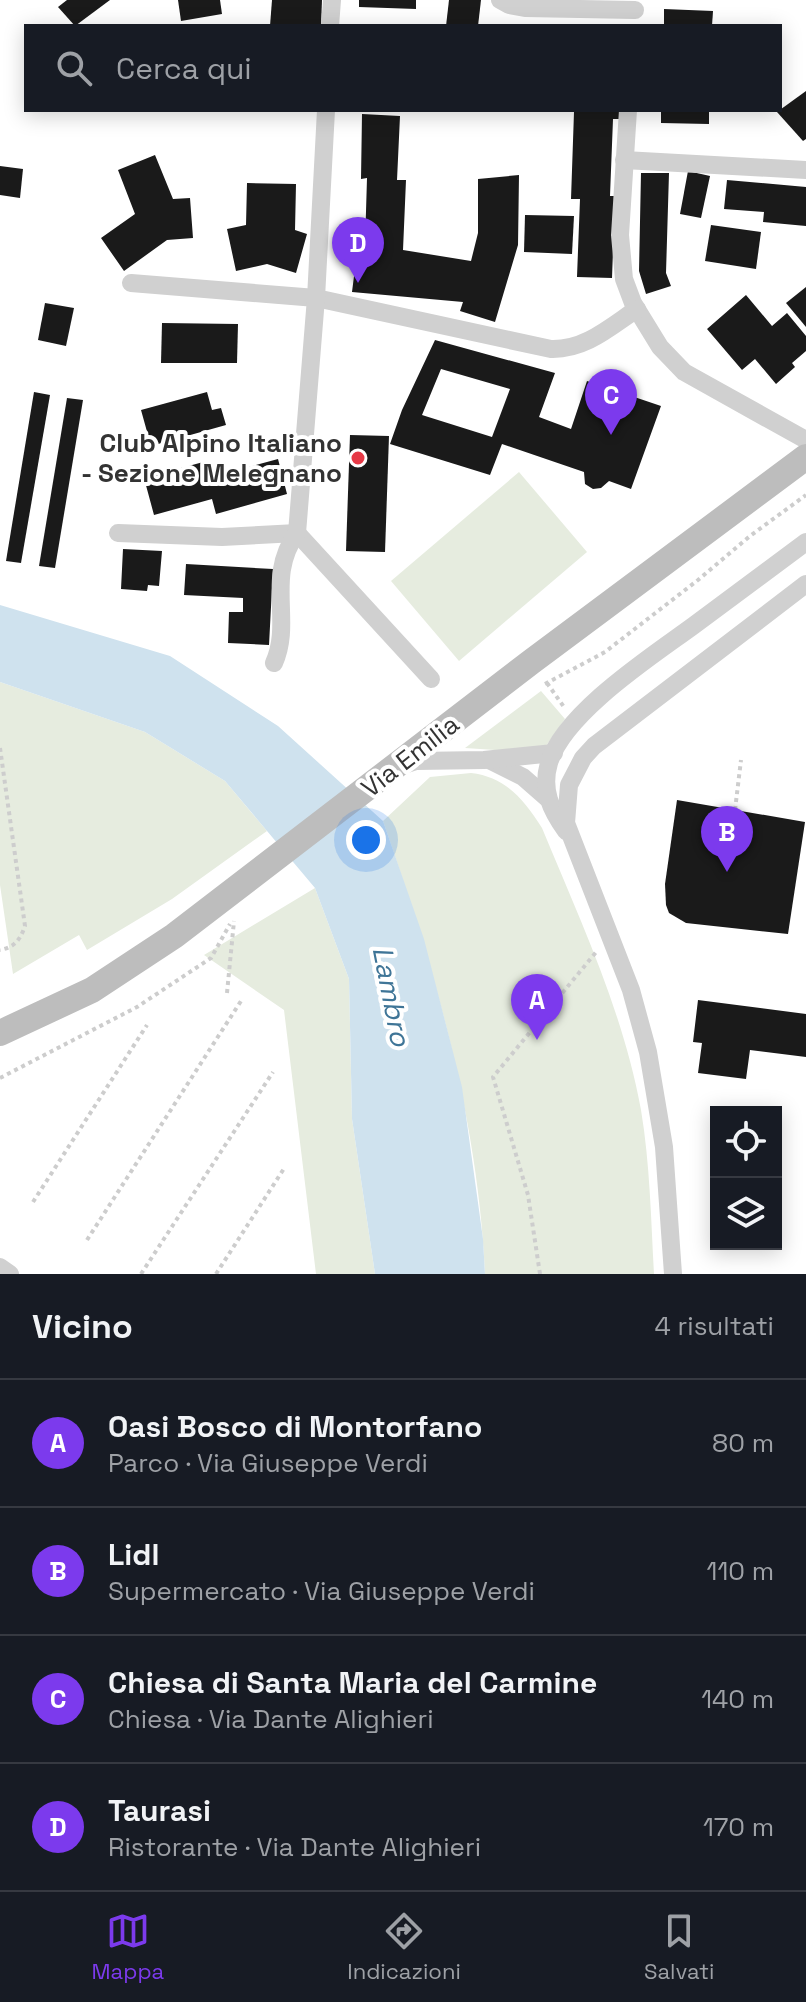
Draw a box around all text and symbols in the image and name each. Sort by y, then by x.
search box [24,24,782,112]
icon: search [52,46,96,90]
text: Cerca qui [116,49,252,88]
pin: D [332,217,384,283]
pin: C [585,369,637,435]
place label: Club Alpino Italiano - Sezione Melegnano [81,426,342,490]
marker: Club Alpino Italiano - Sezione Melegnano [349,449,367,467]
street label: Via Emilia [354,707,466,805]
pin: B [701,806,753,872]
your location [346,820,386,860]
water label: Lambro [365,943,419,1050]
pin: A [511,974,563,1040]
map controls [710,1106,782,1250]
button: locate [710,1106,782,1178]
button: layers [710,1178,782,1250]
text: Vicino [32,1305,133,1348]
text: 4 risultati [655,1309,774,1343]
text: Oasi Bosco di Montorfano [108,1407,482,1446]
text: A [50,1426,66,1460]
text: 80 m [712,1426,774,1460]
text: Parco · Via Giuseppe Verdi [108,1446,428,1480]
text: Lidl [108,1535,159,1574]
text: B [49,1554,67,1588]
text: 110 m [707,1554,774,1588]
text: Supermercato · Via Giuseppe Verdi [108,1574,535,1608]
text: Chiesa di Santa Maria del Carmine [108,1663,597,1702]
text: C [50,1682,66,1716]
text: 140 m [701,1682,774,1716]
text: Chiesa · Via Dante Alighieri [108,1702,434,1736]
text: Taurasi [108,1791,211,1830]
text: D [49,1810,67,1844]
text: 170 m [703,1810,774,1844]
text: Ristorante · Via Dante Alighieri [108,1830,481,1864]
tab: Mappa [92,1909,164,1985]
tab: Indicazioni [347,1909,461,1985]
tab: Salvati [644,1909,714,1985]

